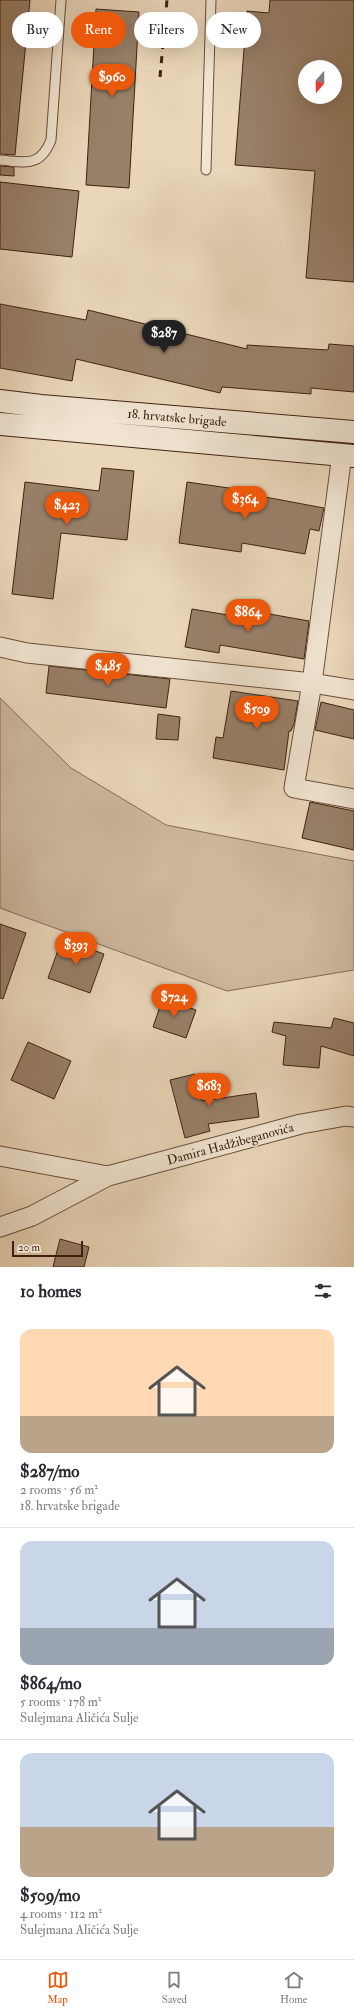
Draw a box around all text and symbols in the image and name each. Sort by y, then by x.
chip: Buy [12,12,63,48]
chip: Rent [71,12,126,48]
chip: Filters [134,12,198,48]
chip: New [206,12,261,48]
north arrow [298,60,342,104]
map controls [298,60,342,104]
pin: $960 [88,64,136,98]
text: $960 [98,69,126,85]
pin: $287 [140,320,188,354]
text: $287 [151,325,177,341]
street label: 18. hrvatske brigade [127,406,228,430]
pin: $364 [221,486,269,520]
text: $364 [232,491,258,507]
pin: $423 [43,492,91,526]
text: $423 [54,497,80,513]
pin: $864 [224,599,272,633]
text: $864 [234,604,262,620]
pin: $485 [84,653,132,687]
text: $485 [95,658,121,674]
pin: $509 [233,696,281,730]
text: $509 [244,701,270,717]
pin: $393 [52,932,100,966]
text: $393 [64,937,88,953]
pin: $724 [150,984,198,1018]
text: $724 [161,989,187,1005]
pin: $683 [185,1073,233,1107]
text: $683 [196,1078,222,1094]
street label: Damira Hadžibeganovića [165,1119,296,1169]
scale bar [12,1239,83,1258]
text: 20 m [18,1241,40,1254]
icon: filters [312,1280,334,1302]
text: 10 homes [20,1281,81,1302]
icon: home [141,1355,213,1427]
text: $287/mo [20,1461,80,1482]
text: 2 rooms · 56 m² [20,1482,98,1498]
text: 18. hrvatske brigade [20,1498,120,1514]
icon: home [141,1567,213,1639]
text: $864/mo [20,1673,81,1694]
text: 5 rooms · 178 m² [20,1694,102,1710]
text: Sulejmana Aličića Sulje [20,1710,138,1726]
icon: home [141,1779,213,1851]
text: $509/mo [20,1885,80,1906]
text: 4 rooms · 112 m² [20,1906,102,1922]
text: Sulejmana Aličića Sulje [20,1922,138,1938]
tab: Map [47,1969,69,2006]
tab: Saved [162,1969,187,2006]
tab: Home [280,1969,307,2006]

